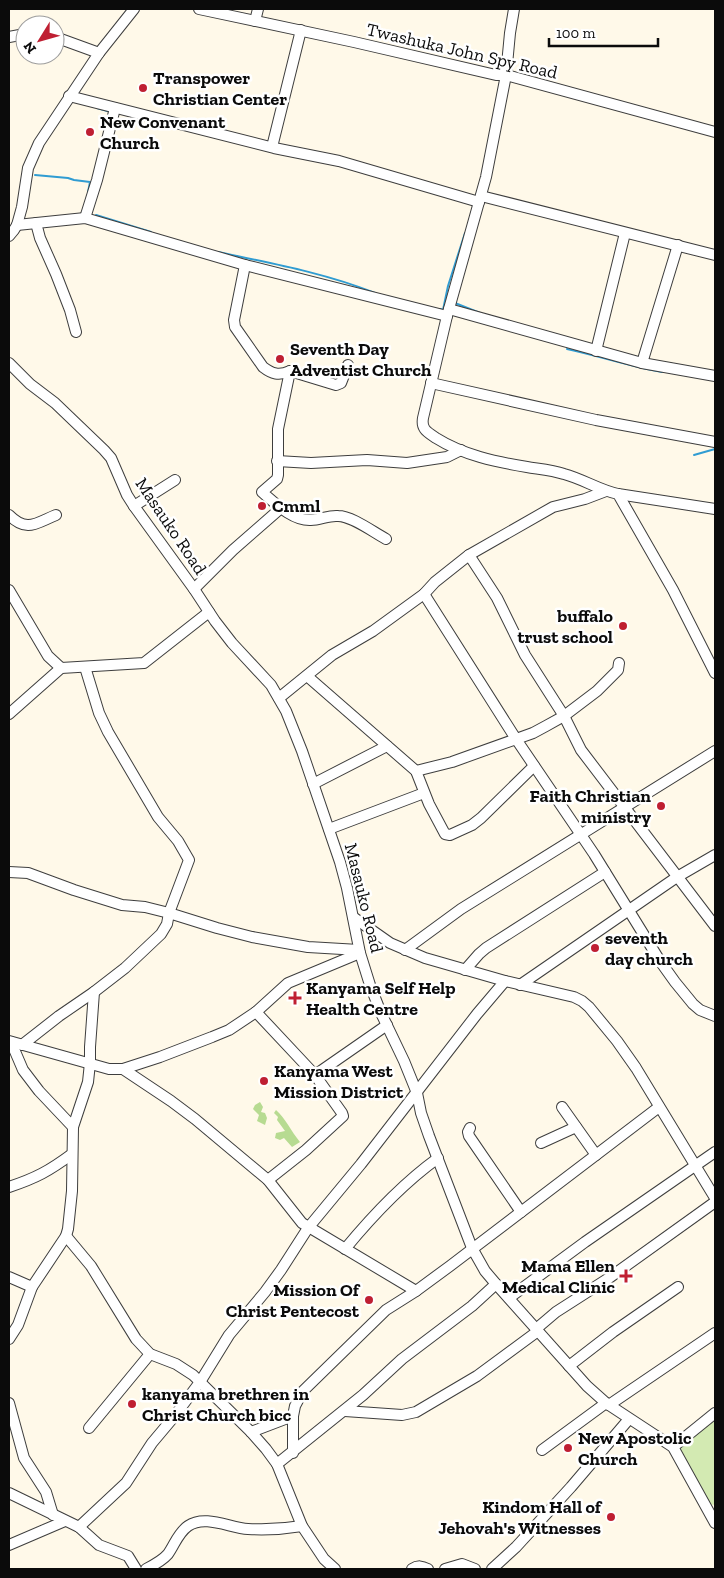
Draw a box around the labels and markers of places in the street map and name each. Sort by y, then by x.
place label: Transpower Christian Center [153,67,287,110]
marker: Transpower Christian Center [137,82,149,94]
place label: New Convenant Church [100,111,226,154]
marker: New Convenant Church [84,126,96,138]
place label: Seventh Day Adventist Church [290,338,432,381]
marker: Seventh Day Adventist Church [274,353,286,365]
place label: Cmml [272,495,320,517]
marker: Cmml [256,500,268,512]
place label: buffalo trust school [517,605,614,648]
marker: buffalo trust school [617,620,629,632]
place label: Faith Christian ministry [530,785,651,828]
marker: Faith Christian ministry [655,800,667,812]
place label: seventh day church [605,927,693,970]
marker: seventh day church [589,942,601,954]
place label: Kanyama Self Help Health Centre [306,977,456,1020]
marker: Kanyama Self Help Health Centre [288,991,302,1005]
place label: Kanyama West Mission District [274,1060,404,1103]
marker: Kanyama West Mission District [258,1075,270,1087]
place label: Mama Ellen Medical Clinic [502,1255,616,1298]
marker: Mama Ellen Medical Clinic [619,1269,633,1283]
place label: Mission Of Christ Pentecost [226,1279,361,1322]
marker: Mission Of Christ Pentecost [363,1294,375,1306]
place label: kanyama brethren in Christ Church bicc [142,1383,309,1426]
marker: kanyama brethren in Christ Church bicc [126,1398,138,1410]
place label: New Apostolic Church [578,1427,692,1470]
marker: New Apostolic Church [562,1442,574,1454]
place label: Kindom Hall of Jehovah's Witnesses [438,1496,603,1539]
marker: Kindom Hall of Jehovah's Witnesses [605,1511,617,1523]

